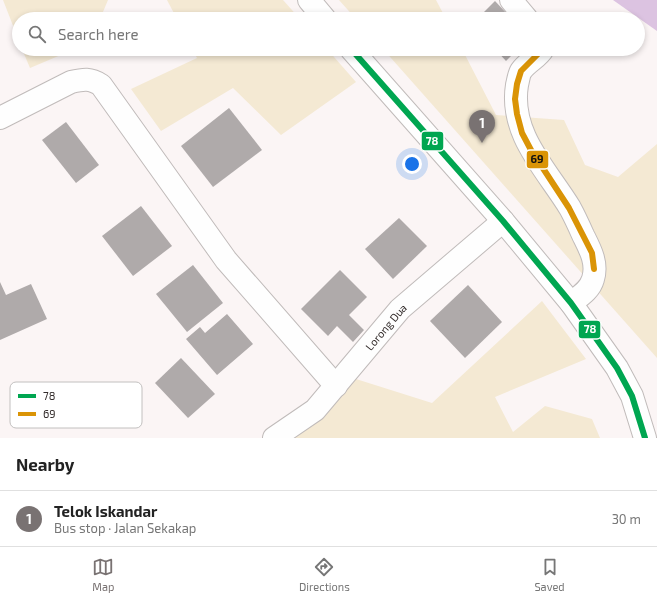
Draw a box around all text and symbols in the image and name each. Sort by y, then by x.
search box [12,12,645,56]
icon: search [26,23,48,45]
text: Search here [58,25,139,43]
pin: 1 [469,110,495,143]
line badge: 78 [421,131,444,151]
text: 78 [426,134,438,147]
line badge: 69 [526,150,549,169]
text: 69 [531,152,543,165]
your location [402,154,422,174]
street label: Lorong Dua [362,300,409,352]
line badge: 78 [578,320,601,339]
text: 78 [584,322,596,335]
legend [10,382,142,428]
text: 78 [43,389,55,402]
text: 69 [43,407,56,420]
text: Nearby [16,454,74,474]
text: Telok Iskandar [54,502,158,520]
text: 1 [26,511,32,527]
text: 30 m [612,511,641,527]
text: Bus stop · Jalan Sekakap [54,520,196,536]
tab: Map [92,556,114,593]
tab: Directions [299,556,350,593]
tab: Saved [534,556,565,593]

